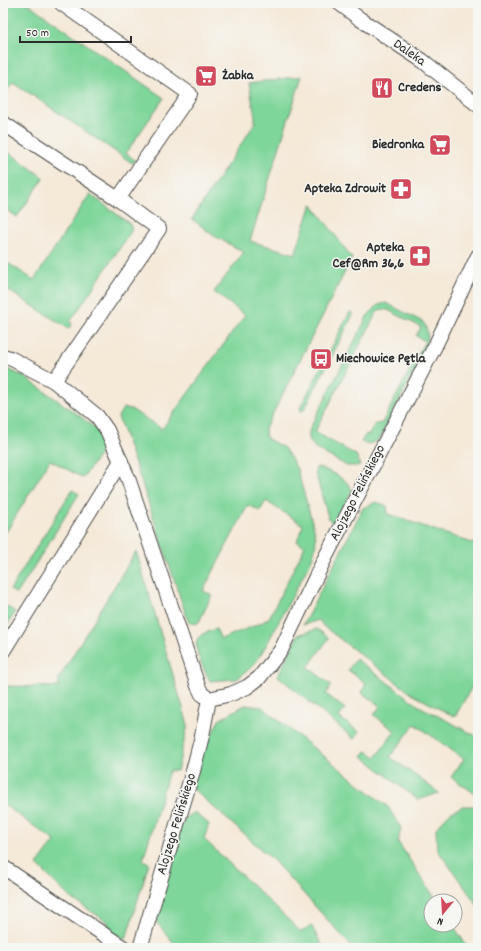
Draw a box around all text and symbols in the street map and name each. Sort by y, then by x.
scale bar [20,18,131,44]
text: 50 m [26,25,49,42]
street label: Daleka [389,35,430,72]
supermarket icon: Żabka [193,63,219,89]
place label: Żabka [222,66,255,86]
restaurant icon: Credens [369,75,395,101]
place label: Credens [398,78,441,98]
supermarket icon: Biedronka [427,132,453,158]
place label: Biedronka [372,135,425,155]
pharmacy icon: Apteka Zdrowit [388,176,414,202]
place label: Apteka Zdrowit [304,179,387,199]
place label: Apteka Cef@Rm 36,6 [333,238,405,274]
pharmacy icon: Apteka Cef@Rm 36,6 [407,243,433,269]
bus stop icon: Miechowice Pętla [308,346,334,372]
place label: Miechowice Pętla [336,349,427,369]
street label: Alojzego Felińskiego [325,442,391,544]
street label: Alojzego Felińskiego [152,771,202,877]
north arrow [423,893,463,933]
text: N [435,912,446,929]

